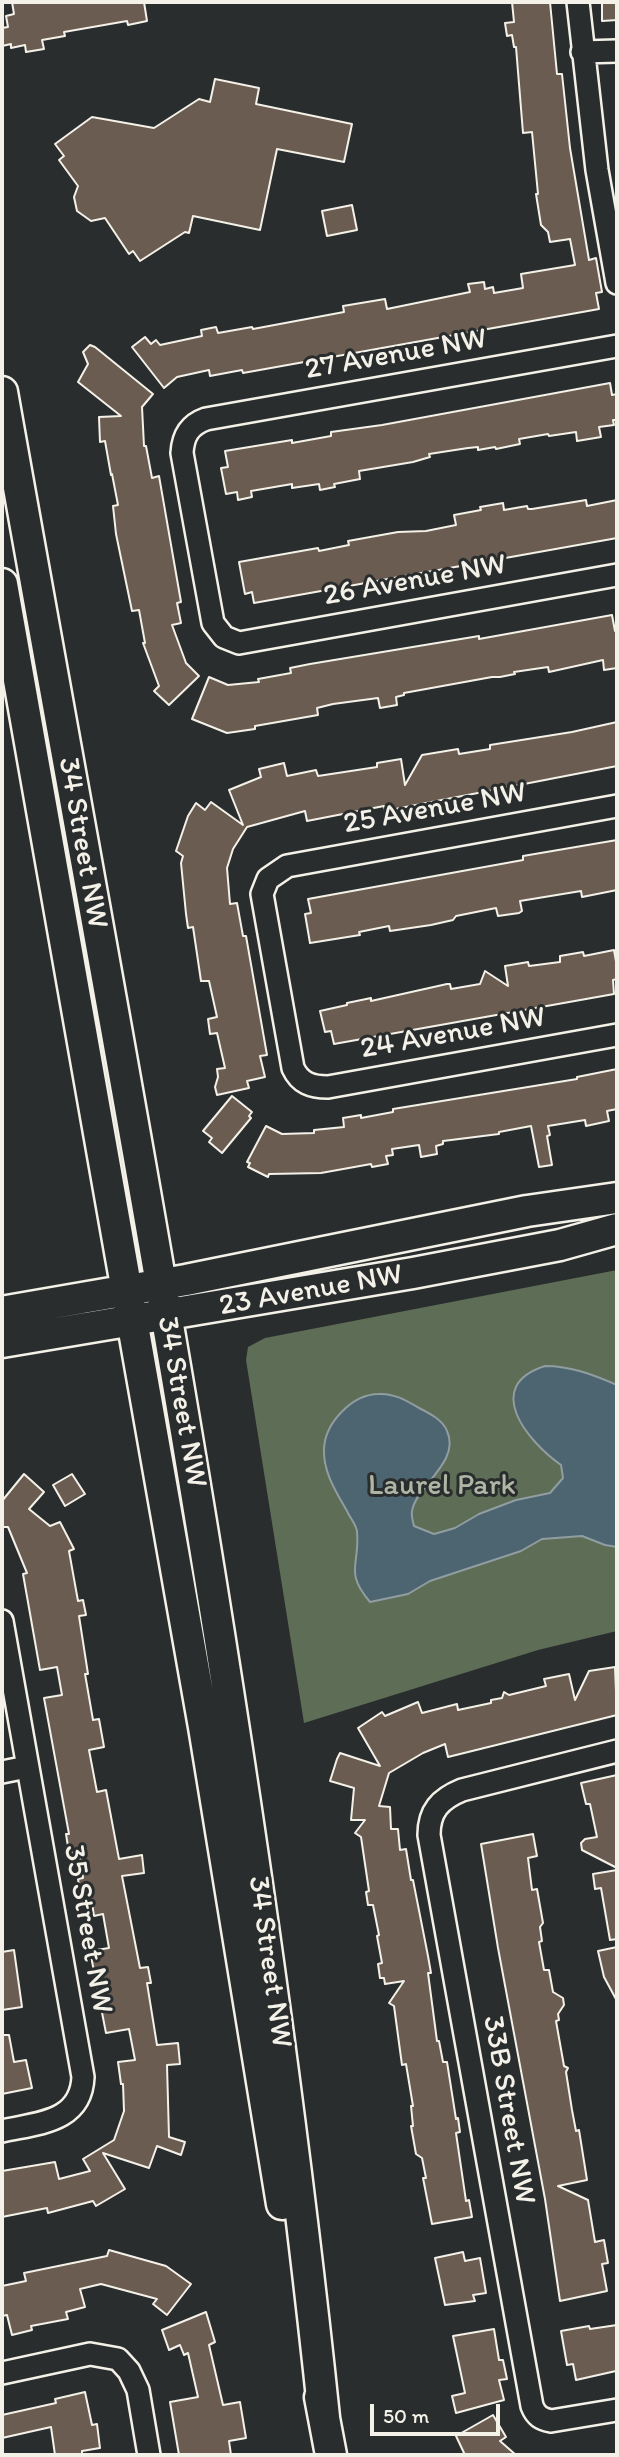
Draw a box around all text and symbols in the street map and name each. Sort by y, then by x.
street label: 27 Avenue NW [302,321,490,389]
street label: 26 Avenue NW [321,547,509,615]
street label: 34 Street NW [49,755,115,931]
street label: 25 Avenue NW [341,775,529,843]
street label: 24 Avenue NW [358,1000,548,1068]
street label: 23 Avenue NW [217,1257,405,1325]
street label: 34 Street NW [148,1314,214,1490]
park label: Laurel Park [368,1468,516,1504]
street label: 35 Street NW [54,1842,120,2016]
street label: 34 Street NW [239,1874,299,2050]
street label: 33B Street NW [474,2013,542,2207]
scale bar [374,2390,504,2434]
text: 50 m [383,2403,429,2428]

